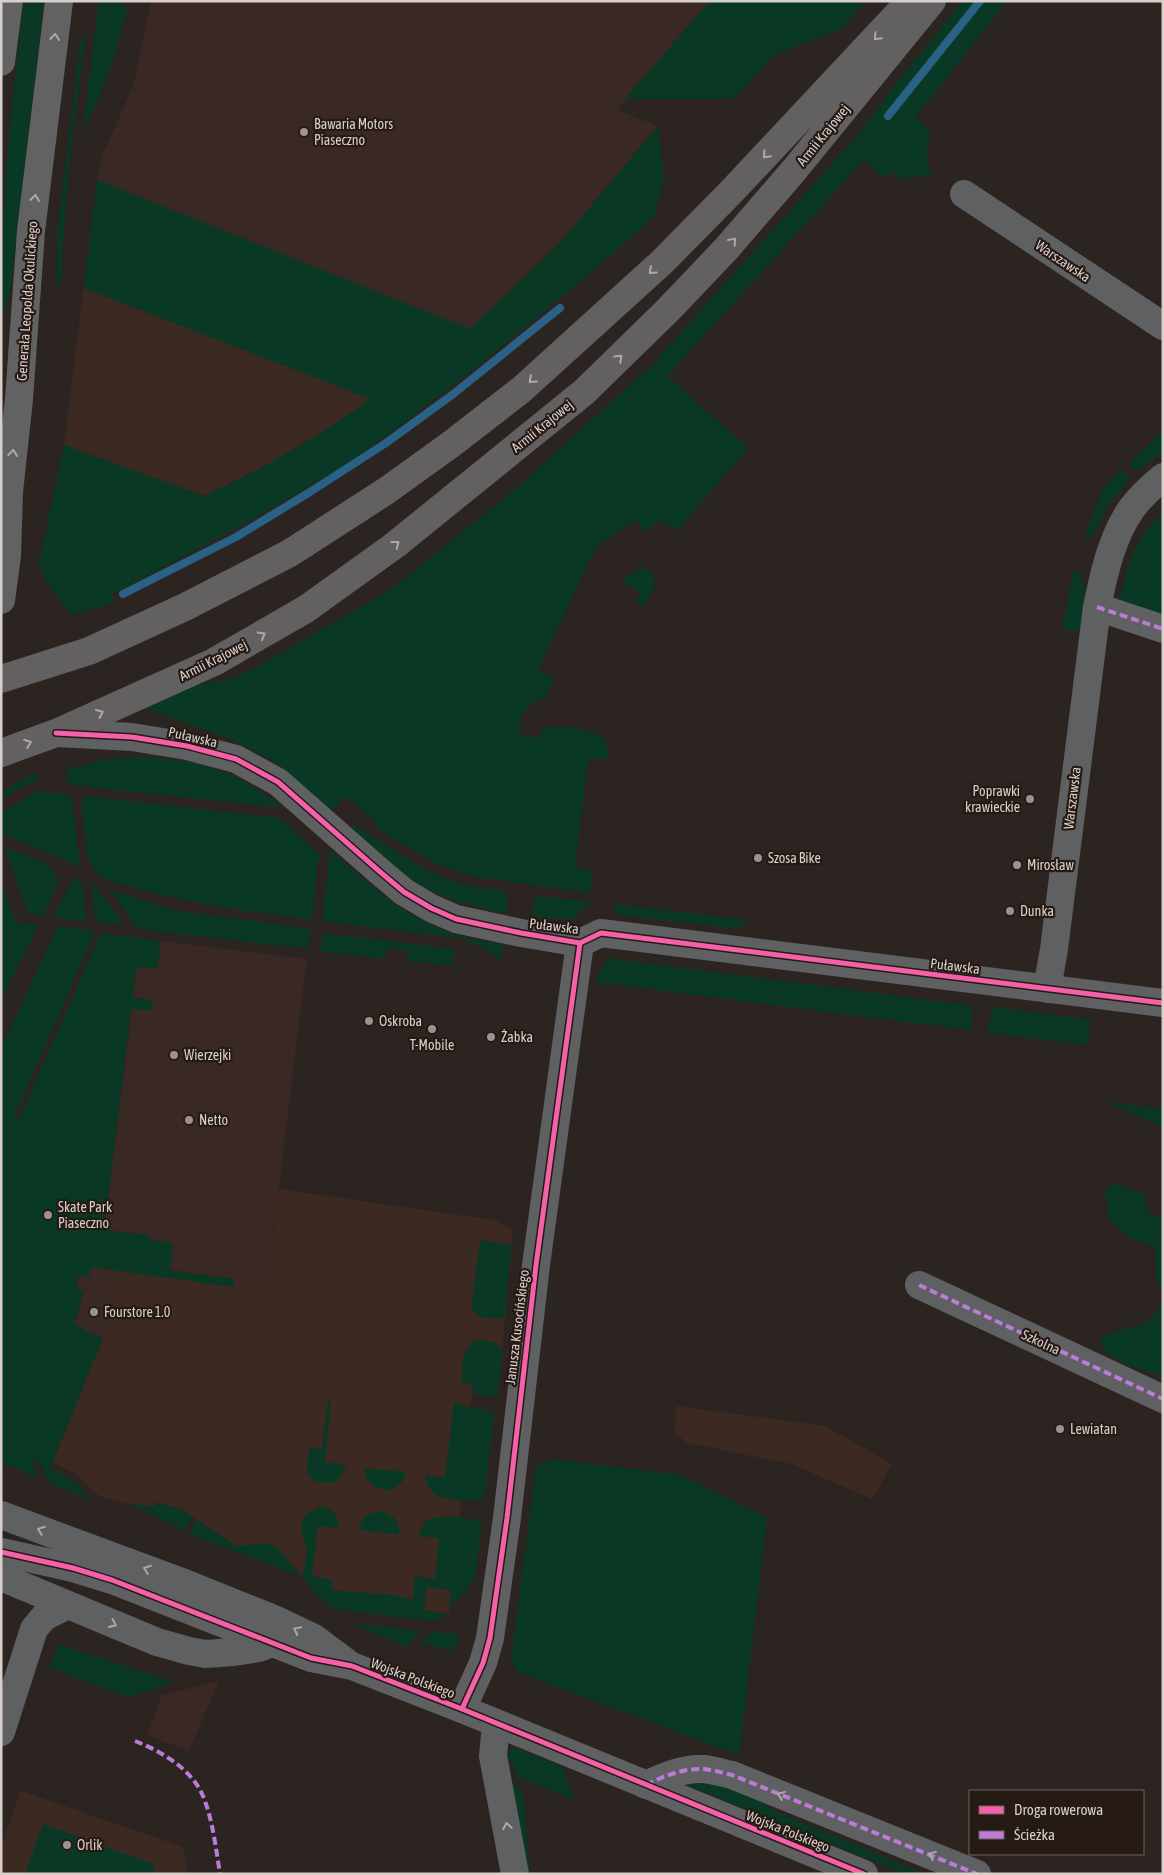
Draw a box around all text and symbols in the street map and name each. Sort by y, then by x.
one-way arrow [874,31,883,40]
one-way arrow [49,32,60,40]
street label: Armii Krajowej [793,101,853,169]
place label: Bawaria Motors Piaseczno [314,116,393,148]
marker: Bawaria Motors Piaseczno [298,126,310,138]
one-way arrow [763,149,772,158]
one-way arrow [29,194,40,202]
street label: Generała Leopolda Okulickiego [13,220,41,382]
street label: Warszawska [1032,237,1094,285]
one-way arrow [727,238,736,247]
one-way arrow [648,265,657,274]
one-way arrow [613,355,622,364]
one-way arrow [528,375,537,384]
street label: Armii Krajowej [508,396,576,456]
one-way arrow [7,448,18,456]
one-way arrow [391,540,400,549]
one-way arrow [257,631,266,641]
street label: Armii Krajowej [176,636,250,684]
one-way arrow [95,708,104,719]
street label: Puławska [167,724,219,750]
one-way arrow [24,739,32,749]
street label: Warszawska [1060,766,1084,830]
place label: Poprawki krawieckie [965,783,1020,815]
marker: Poprawki krawieckie [1024,793,1036,805]
place label: Szosa Bike [768,850,821,866]
marker: Szosa Bike [752,852,764,864]
place label: Mirosław [1027,857,1074,873]
marker: Mirosław [1011,859,1023,871]
place label: Dunka [1020,903,1054,919]
marker: Dunka [1004,905,1016,917]
street label: Puławska [528,915,580,937]
street label: Puławska [929,955,981,977]
place label: Oskroba [379,1013,422,1029]
marker: Oskroba [363,1015,375,1027]
marker: T-Mobile [426,1023,438,1035]
place label: Żabka [501,1029,533,1045]
marker: Żabka [485,1031,497,1043]
place label: T-Mobile [410,1037,454,1053]
place label: Wierzejki [184,1047,231,1063]
marker: Wierzejki [168,1049,180,1061]
place label: Netto [199,1112,228,1128]
marker: Netto [183,1114,195,1126]
place label: Skate Park Piaseczno [58,1199,112,1231]
marker: Skate Park Piaseczno [42,1209,54,1221]
street label: Janusza Kusocińskiego [502,1269,532,1385]
place label: Fourstore 1.0 [104,1304,171,1320]
marker: Fourstore 1.0 [88,1306,100,1318]
street label: Szkolna [1019,1326,1063,1358]
place label: Lewiatan [1070,1421,1117,1437]
marker: Lewiatan [1054,1423,1066,1435]
one-way arrow [37,1526,46,1536]
one-way arrow [143,1565,151,1575]
one-way arrow [108,1618,117,1629]
one-way arrow [293,1626,302,1636]
street label: Wojska Polskiego [369,1655,457,1701]
one-way arrow [777,1790,786,1801]
legend [969,1790,1144,1855]
text: Droga rowerowa [1014,1801,1103,1818]
street label: Wojska Polskiego [744,1807,832,1855]
one-way arrow [502,1821,512,1830]
text: Ścieżka [1014,1826,1055,1843]
place label: Orlik [77,1837,102,1853]
marker: Orlik [61,1839,73,1851]
one-way arrow [928,1851,937,1862]

